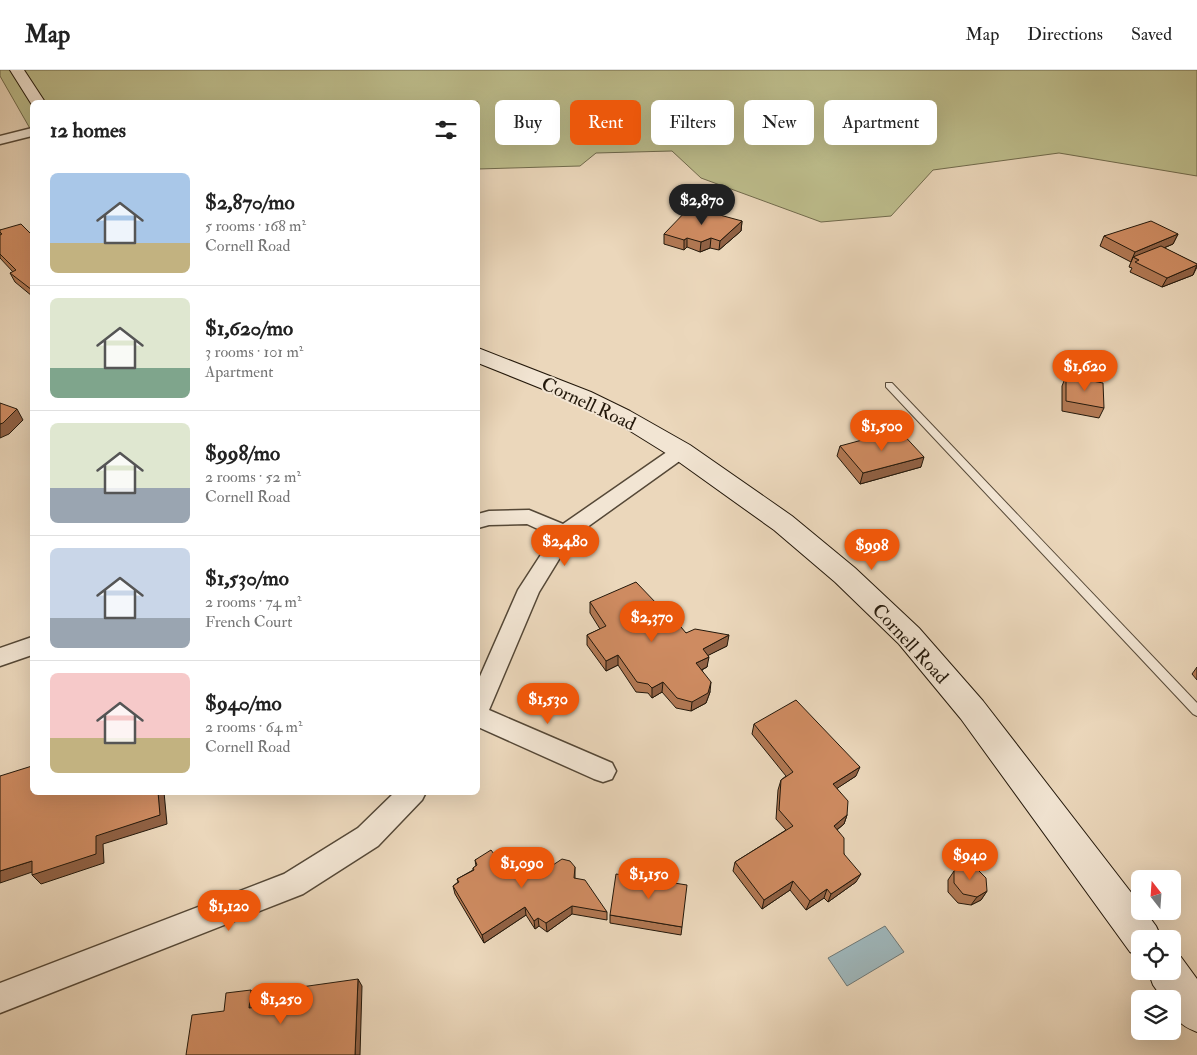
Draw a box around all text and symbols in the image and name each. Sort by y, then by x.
text: Map [25,19,70,50]
text: Map [966,23,999,46]
text: Directions [1027,23,1103,46]
text: Saved [1131,23,1172,46]
chip: Buy [495,100,560,145]
chip: Rent [570,100,641,145]
chip: Filters [651,100,734,145]
chip: New [744,100,814,145]
chip: Apartment [824,100,937,145]
icon: filters [432,116,460,144]
text: 12 homes [50,117,126,144]
pin: $2,870 [661,184,743,226]
text: $2,870/mo [205,189,295,216]
text: $2,870 [680,190,724,210]
icon: home [90,193,150,253]
text: 5 rooms · 168 m² [205,216,306,236]
text: Cornell Road [205,236,290,256]
text: $1,620/mo [205,315,293,342]
icon: home [90,318,150,378]
text: 3 rooms · 101 m² [205,342,303,362]
pin: $1,620 [1044,350,1126,392]
text: $1,620 [1064,356,1106,376]
text: Apartment [205,362,273,382]
street label: Cornell Road [538,372,640,436]
pin: $1,500 [841,410,923,452]
text: $1,500 [861,416,903,436]
text: $998/mo [205,440,280,467]
icon: home [90,443,150,503]
text: 2 rooms · 52 m² [205,467,301,487]
text: Cornell Road [205,487,290,507]
pin: $2,480 [524,524,606,567]
pin: $998 [842,528,902,571]
text: $2,480 [542,531,588,551]
text: $998 [856,535,888,555]
text: $1,530/mo [205,565,289,592]
icon: home [90,568,150,628]
text: 2 rooms · 74 m² [205,592,301,612]
street label: Cornell Road [867,598,954,689]
pin: $2,370 [611,600,693,643]
text: $2,370 [631,607,673,627]
text: French Court [205,612,293,632]
pin: $1,530 [507,682,589,725]
text: $1,530 [528,689,568,709]
text: $940/mo [205,690,282,717]
icon: home [90,693,150,753]
text: 2 rooms · 64 m² [205,717,303,737]
text: Cornell Road [205,737,290,757]
pin: $940 [940,838,1000,881]
text: $940 [953,845,987,865]
pin: $1,090 [481,846,563,889]
text: $1,090 [500,853,544,873]
pin: $1,150 [608,858,690,900]
text: $1,150 [629,864,669,884]
north arrow [1131,870,1181,920]
map controls [1131,870,1181,1040]
pin: $1,120 [188,890,270,932]
text: $1,120 [209,896,249,916]
button: locate [1131,930,1181,980]
pin: $1,250 [240,982,322,1025]
text: $1,250 [260,989,302,1009]
button: layers [1131,990,1181,1040]

